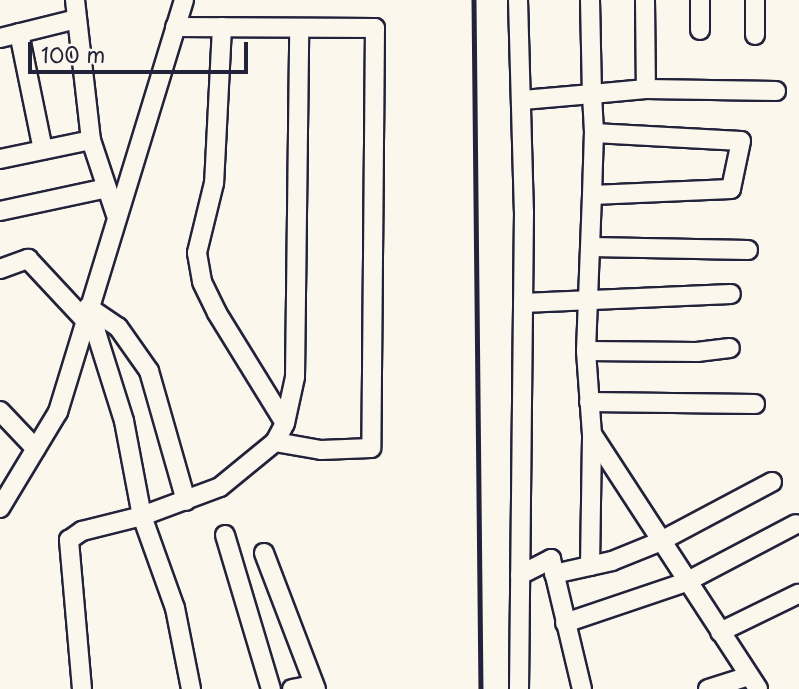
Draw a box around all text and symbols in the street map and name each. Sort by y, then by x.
scale bar [32,28,252,72]
text: 100 m [41,38,105,70]

